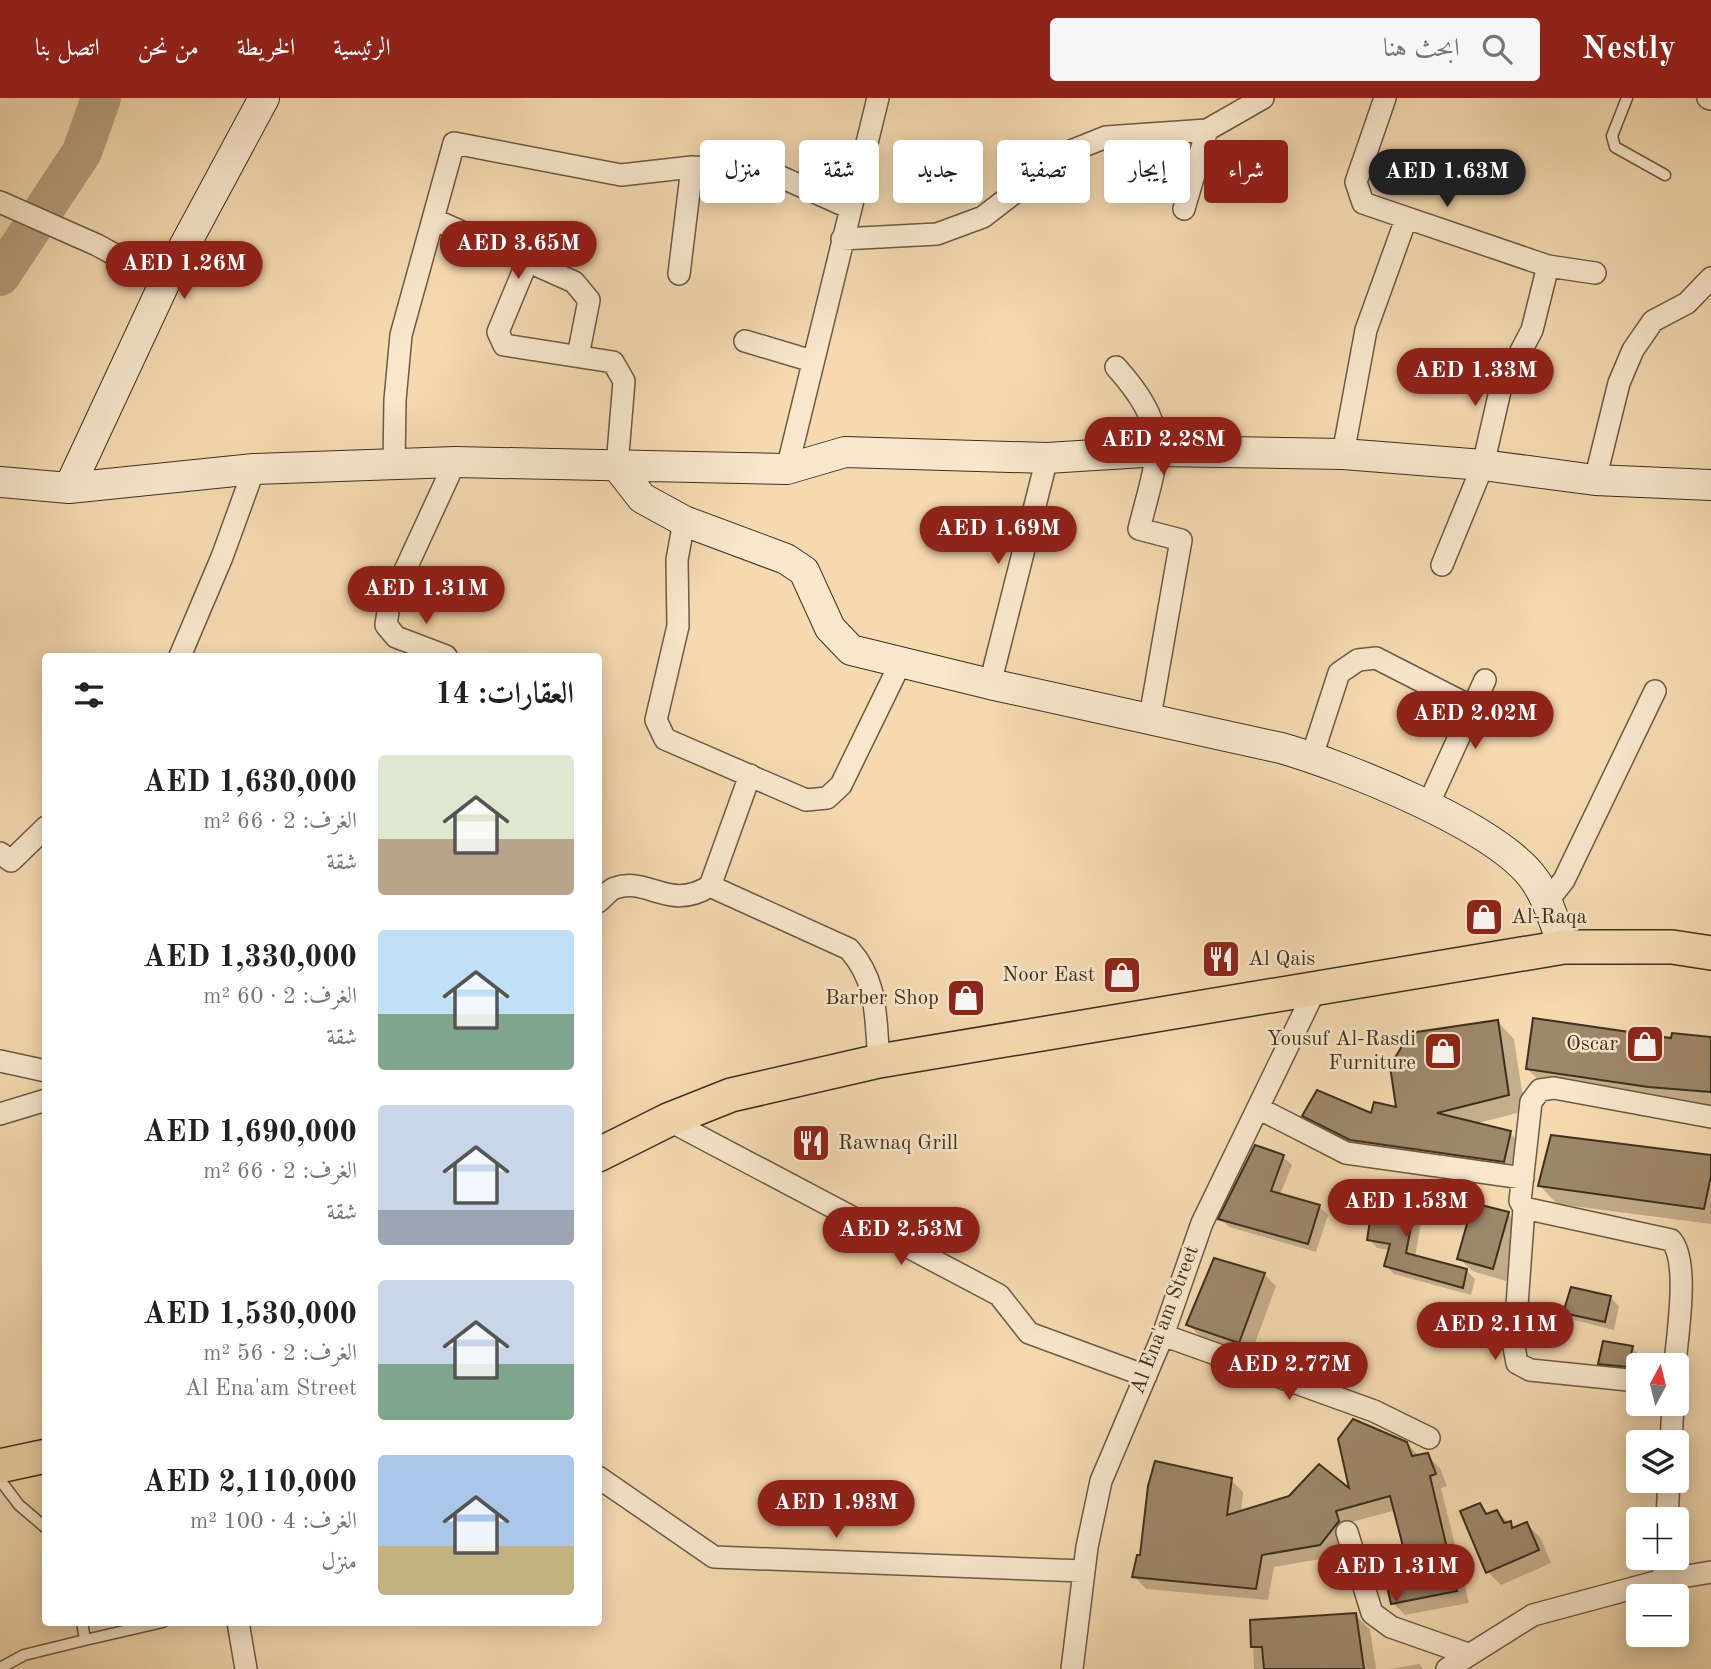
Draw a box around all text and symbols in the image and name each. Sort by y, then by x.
search box [1050,18,1540,81]
icon: search [1478,30,1516,68]
text: Nestly [1582,33,1676,66]
text: ابحث هنا [1383,36,1460,62]
text: اتصل بنا [35,37,100,61]
text: من نحن [138,37,199,61]
text: الخريطة [237,37,295,61]
text: الرئيسية [333,37,391,61]
chip: منزل [700,140,785,203]
chip: شقة [799,140,879,203]
chip: جديد [893,140,983,203]
chip: تصفية [997,140,1090,203]
chip: إيجار [1104,140,1190,203]
chip: شراء [1204,140,1288,203]
pin: AED 1.63M [1367,150,1527,209]
text: AED 1.63M [1385,160,1509,183]
pin: AED 3.65M [438,222,598,281]
text: AED 3.65M [456,232,580,255]
pin: AED 1.26M [104,242,264,301]
text: AED 1.26M [122,252,246,275]
pin: AED 1.33M [1395,348,1555,408]
text: AED 1.33M [1413,359,1537,382]
pin: AED 2.28M [1083,418,1243,477]
text: AED 2.28M [1101,428,1225,451]
pin: AED 1.69M [918,506,1078,566]
text: AED 1.69M [936,517,1060,540]
pin: AED 1.31M [346,566,506,626]
text: AED 1.31M [364,577,488,600]
icon: filters [70,676,108,714]
text: العقارات: 14 [435,680,574,710]
pin: AED 2.02M [1395,692,1555,751]
text: AED 2.02M [1413,702,1537,725]
text: AED 1,630,000 [143,768,357,798]
icon: home [434,783,518,867]
text: الغرف: 2 · 66 m² [203,810,357,833]
text: شقة [327,851,357,874]
shop icon: Al-Raqa [1463,896,1505,938]
place label: Al-Raqa [1511,907,1587,928]
restaurant icon: Al Qais [1200,938,1242,980]
text: AED 1,330,000 [143,943,357,973]
place label: Al Qais [1248,949,1315,970]
shop icon: Noor East [1101,954,1143,996]
icon: home [434,958,518,1042]
place label: Noor East [1002,965,1095,986]
shop icon: Barber Shop [945,977,987,1019]
text: الغرف: 2 · 60 m² [203,985,357,1008]
place label: Barber Shop [825,988,939,1009]
shop icon: Oscar [1624,1023,1666,1065]
text: شقة [327,1026,357,1049]
place label: Yousuf Al-Rasdi Furniture [1267,1029,1416,1074]
shop icon: Yousuf Al-Rasdi Furniture [1422,1030,1464,1072]
place label: Oscar [1566,1034,1618,1055]
text: AED 1,690,000 [143,1118,357,1148]
restaurant icon: Rawnaq Grill [790,1122,832,1164]
icon: home [434,1133,518,1217]
place label: Rawnaq Grill [838,1133,958,1154]
text: الغرف: 2 · 66 m² [203,1160,357,1183]
pin: AED 1.53M [1326,1180,1486,1239]
text: AED 1.53M [1344,1190,1468,1213]
text: شقة [327,1201,357,1224]
pin: AED 2.53M [821,1208,981,1267]
text: AED 2.53M [839,1218,963,1241]
street label: Al Ena'am Street [1127,1243,1203,1397]
text: AED 1,530,000 [143,1300,357,1330]
pin: AED 2.11M [1415,1302,1575,1362]
icon: home [434,1308,518,1392]
text: AED 2.11M [1433,1313,1557,1336]
text: الغرف: 2 · 56 m² [203,1342,357,1365]
pin: AED 2.77M [1209,1342,1369,1402]
text: AED 2.77M [1227,1353,1351,1376]
north arrow [1626,1353,1689,1416]
map controls [1626,1353,1689,1647]
text: Al Ena'am Street [185,1377,357,1400]
button: layers [1626,1430,1689,1493]
text: AED 2,110,000 [143,1468,357,1498]
pin: AED 1.93M [756,1480,916,1540]
icon: home [434,1483,518,1567]
text: AED 1.93M [774,1491,898,1514]
button: + [1626,1507,1689,1570]
text: الغرف: 4 · 100 m² [190,1510,357,1533]
pin: AED 1.31M [1316,1544,1476,1604]
text: منزل [322,1551,357,1574]
text: AED 1.31M [1334,1555,1458,1578]
button: − [1626,1584,1689,1647]

